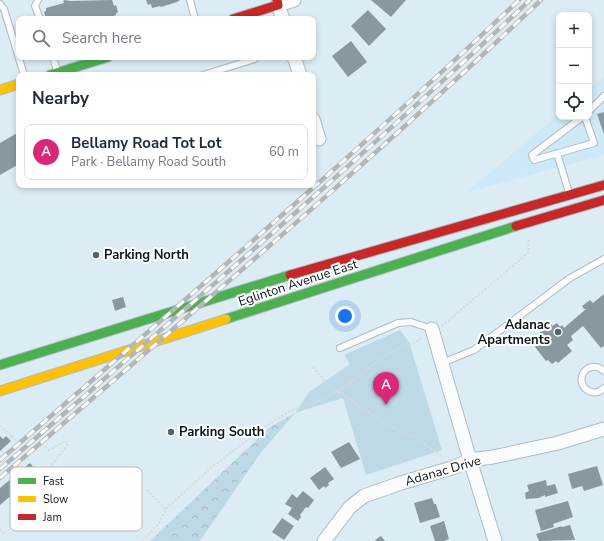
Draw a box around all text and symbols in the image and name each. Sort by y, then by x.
map controls [556,12,592,120]
button: + [556,12,592,48]
search box [16,16,316,60]
icon: search [30,27,52,49]
text: Search here [62,28,142,48]
button: − [556,48,592,84]
button: locate [556,84,592,120]
text: Nearby [32,87,89,110]
text: Bellamy Road Tot Lot [71,133,221,153]
text: A [41,143,51,161]
text: 60 m [269,143,299,161]
text: Park · Bellamy Road South [71,153,226,171]
place label: Parking North [104,246,189,264]
marker: Parking North [91,250,101,260]
street label: Eglinton Avenue East [236,255,360,311]
your location [335,306,355,326]
place label: Adanac Apartments [478,316,550,349]
marker: Adanac Apartments [553,327,563,337]
pin: A [373,372,399,405]
place label: Parking South [179,423,264,441]
marker: Parking South [166,427,176,437]
street label: Adanac Drive [403,452,483,490]
legend [10,467,142,531]
text: Fast [43,474,64,489]
text: Slow [43,492,68,507]
text: Jam [42,510,62,525]

